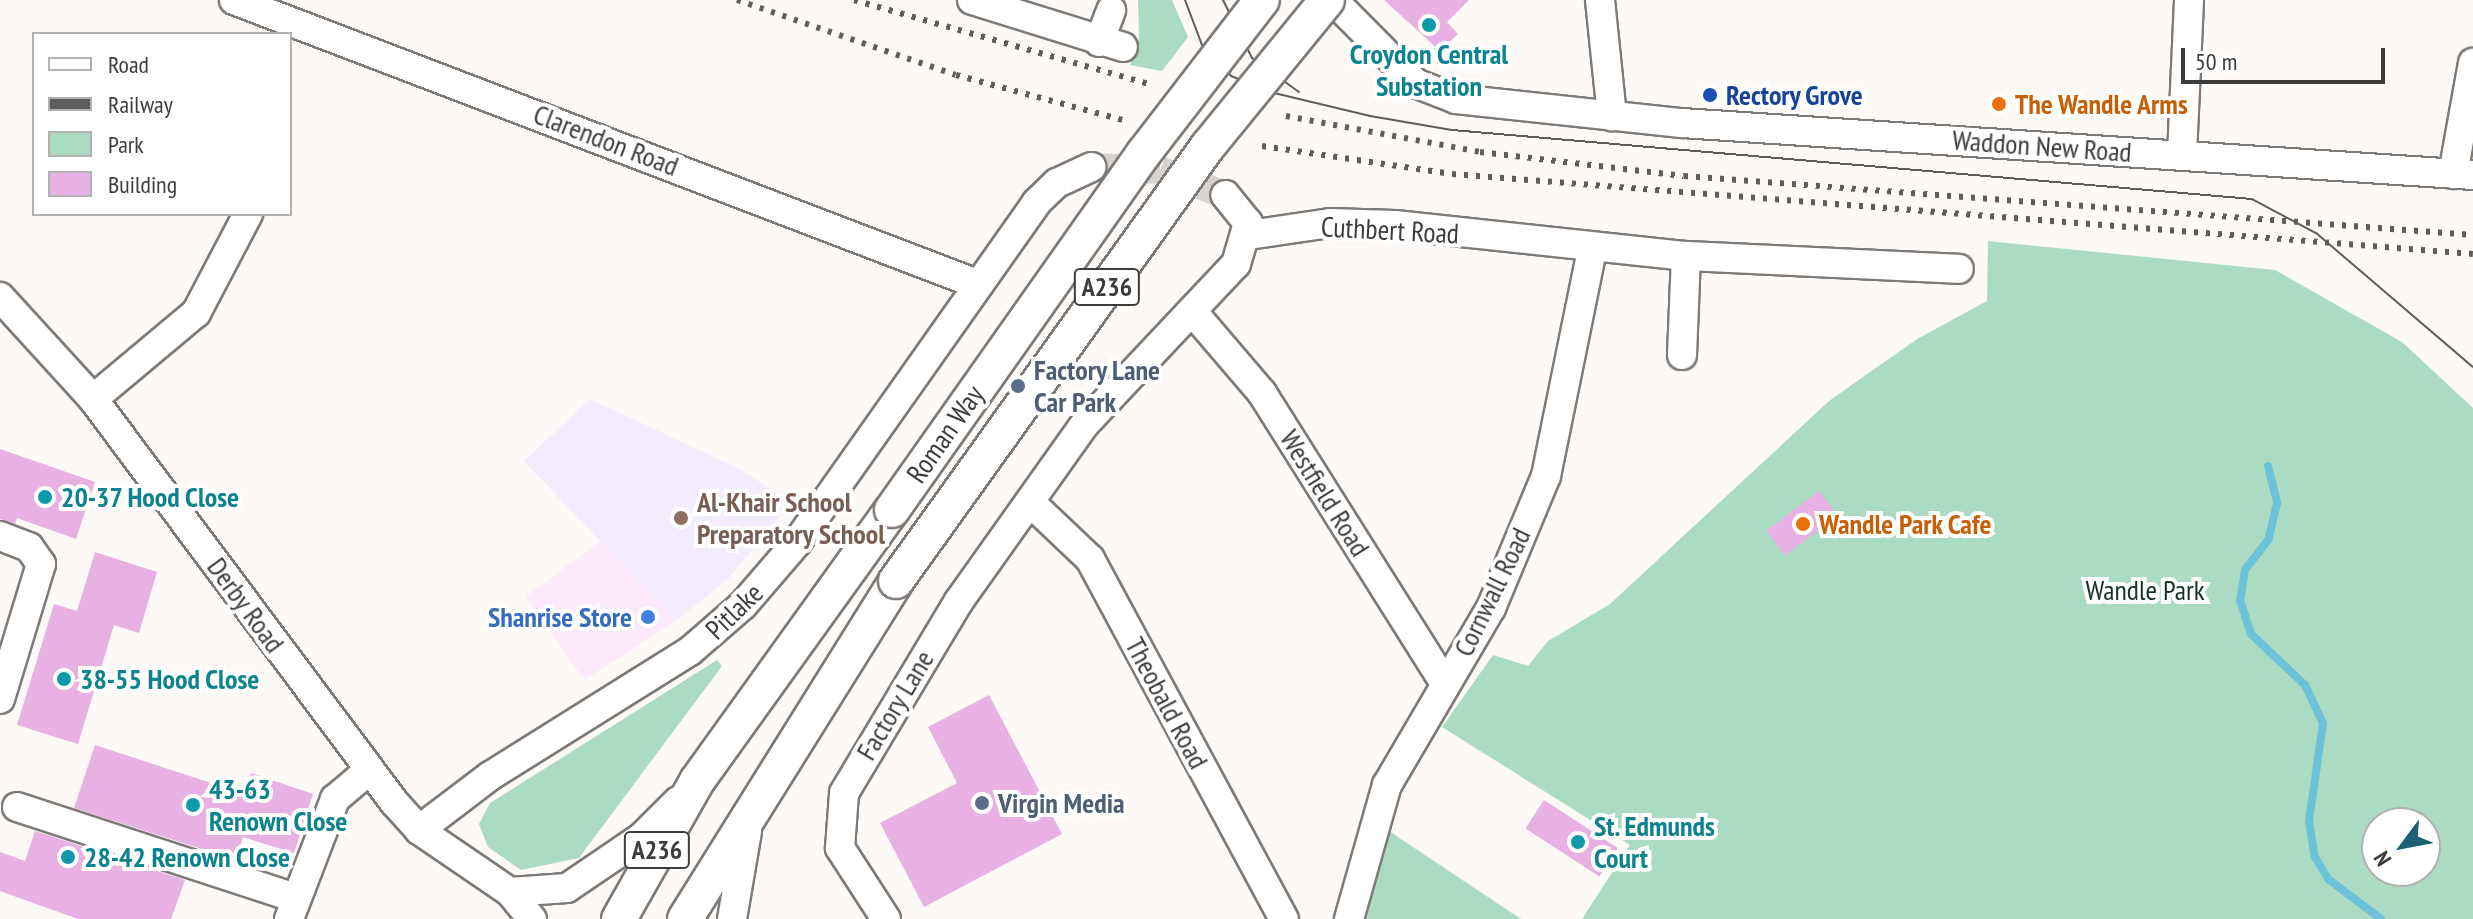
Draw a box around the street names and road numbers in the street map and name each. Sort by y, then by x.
street label: Clarendon Road [529,97,683,183]
street label: Waddon New Road [1951,123,2133,169]
street label: Cuthbert Road [1320,210,1460,250]
road number: A236 [1073,265,1141,309]
street label: Roman Way [899,379,991,489]
street label: Westfield Road [1273,424,1377,562]
street label: Cornwall Road [1447,522,1537,662]
street label: Derby Road [200,551,292,659]
street label: Pitlake [698,576,770,646]
street label: Theobald Road [1118,632,1216,774]
street label: Factory Lane [849,644,941,766]
road number: A236 [623,828,691,872]

